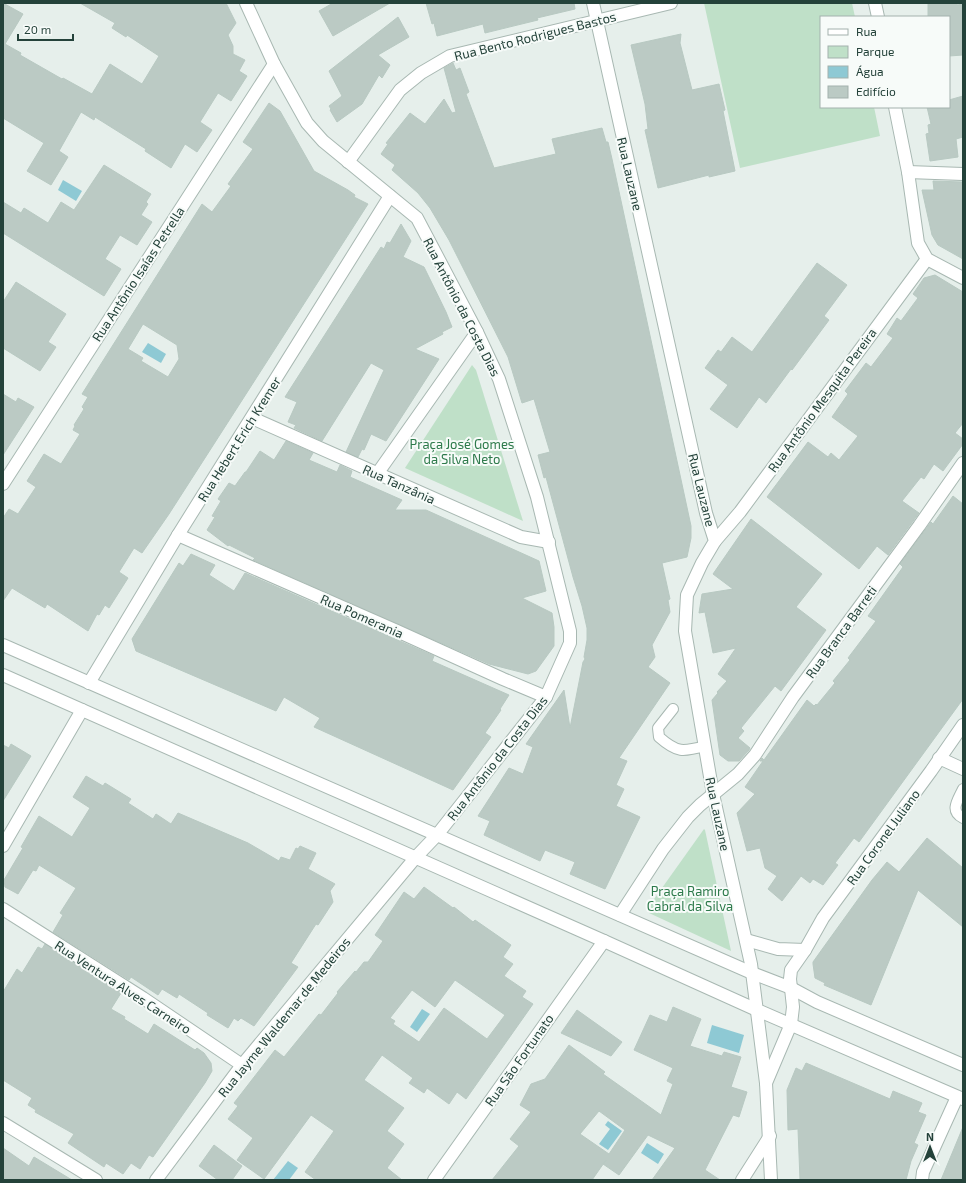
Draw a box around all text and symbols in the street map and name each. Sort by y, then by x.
street label: Rua Bento Rodrigues Bastos [452,8,618,64]
scale bar [18,16,73,42]
legend [820,16,950,108]
text: 20 m [24,22,51,36]
text: Rua [856,24,877,38]
text: Parque [856,44,894,58]
text: Água [856,64,884,78]
text: Edifício [856,84,896,98]
street label: Rua Lauzane [614,136,646,212]
street label: Rua Antônio Isaías Petrella [88,204,188,344]
street label: Rua Antônio da Costa Dias [420,235,504,379]
street label: Rua Antônio Mesquita Pereira [764,325,880,475]
street label: Rua Hebert Erich Kremer [194,374,284,504]
park label: Praça José Gomes da Silva Neto [410,436,514,467]
street label: Rua Lauzane [685,452,719,528]
street label: Rua Tanzânia [360,461,438,507]
street label: Rua Branca Barreti [802,583,880,681]
street label: Rua Pomerania [318,591,406,641]
street label: Rua Antônio da Costa Dias [443,693,551,823]
street label: Rua Lauzane [702,776,734,852]
street label: Rua Coronel Juliano [843,786,923,888]
park label: Praça Ramiro Cabral da Silva [647,883,733,914]
street label: Rua Jayme Waldemar de Medeiros [214,934,354,1100]
street label: Rua Ventura Alves Carneiro [52,937,194,1037]
street label: Rua São Fortunato [481,1011,557,1109]
north arrow [910,1127,950,1167]
text: N [926,1130,934,1143]

